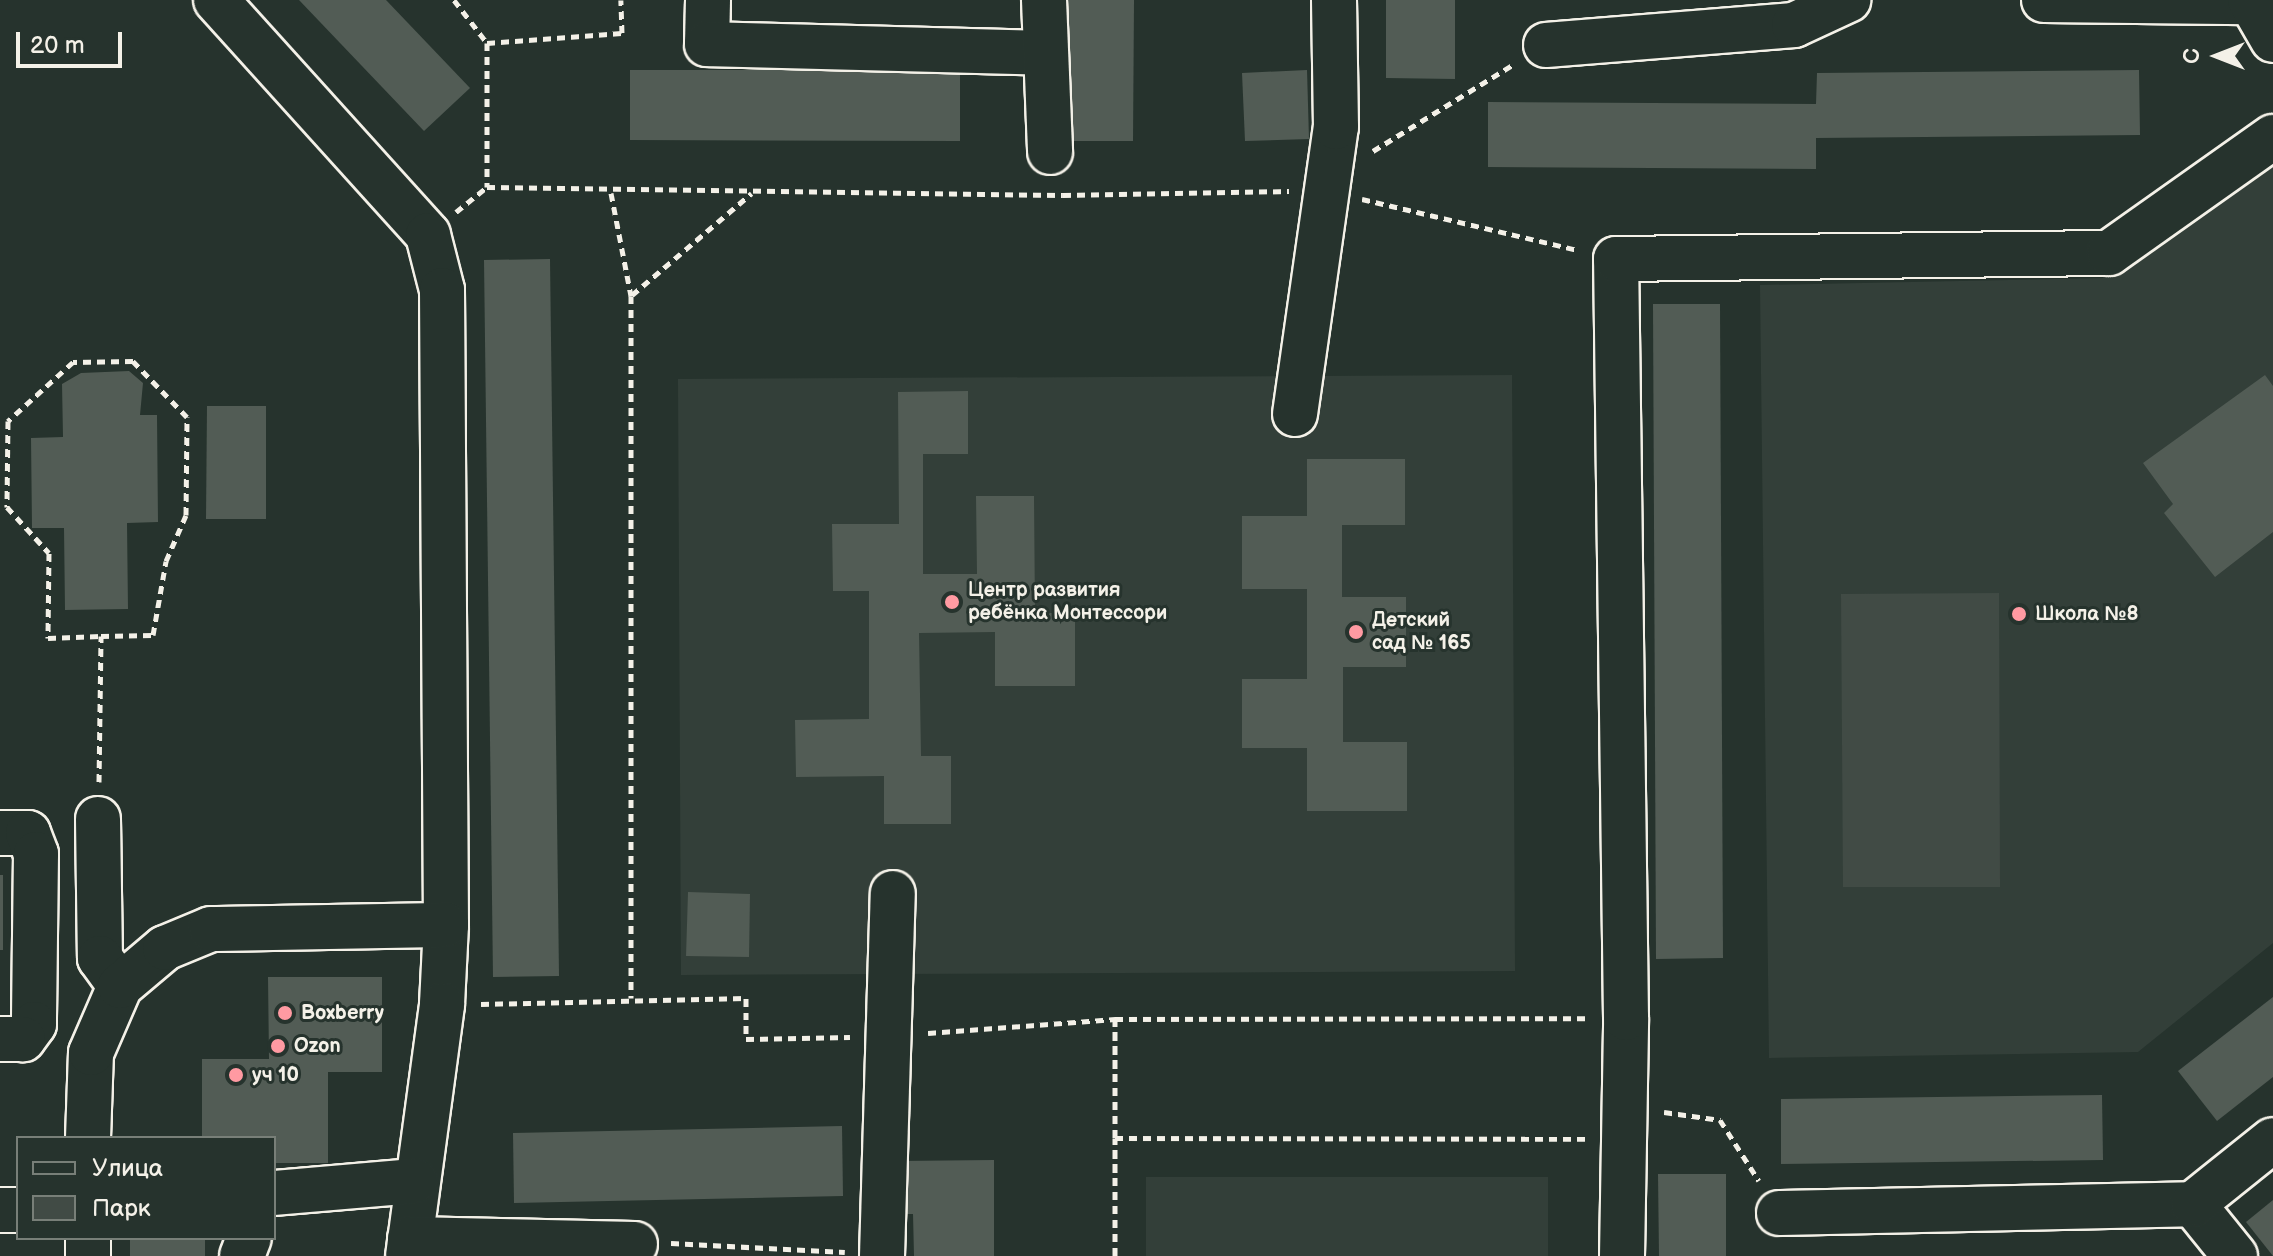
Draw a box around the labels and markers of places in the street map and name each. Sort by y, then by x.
place label: Центр развития ребёнка Монтессори [968,578,1167,625]
marker: Центр развития ребёнка Монтессори [943,593,961,611]
place label: Школа №8 [2035,602,2139,626]
marker: Школа №8 [2010,605,2028,623]
place label: Детский сад № 165 [1372,608,1471,655]
marker: Детский сад № 165 [1347,623,1365,641]
place label: Boxberry [301,1001,384,1025]
marker: Boxberry [276,1004,294,1022]
place label: Ozon [294,1034,341,1058]
marker: Ozon [269,1037,287,1055]
place label: уч 10 [252,1063,299,1087]
marker: уч 10 [227,1066,245,1084]

